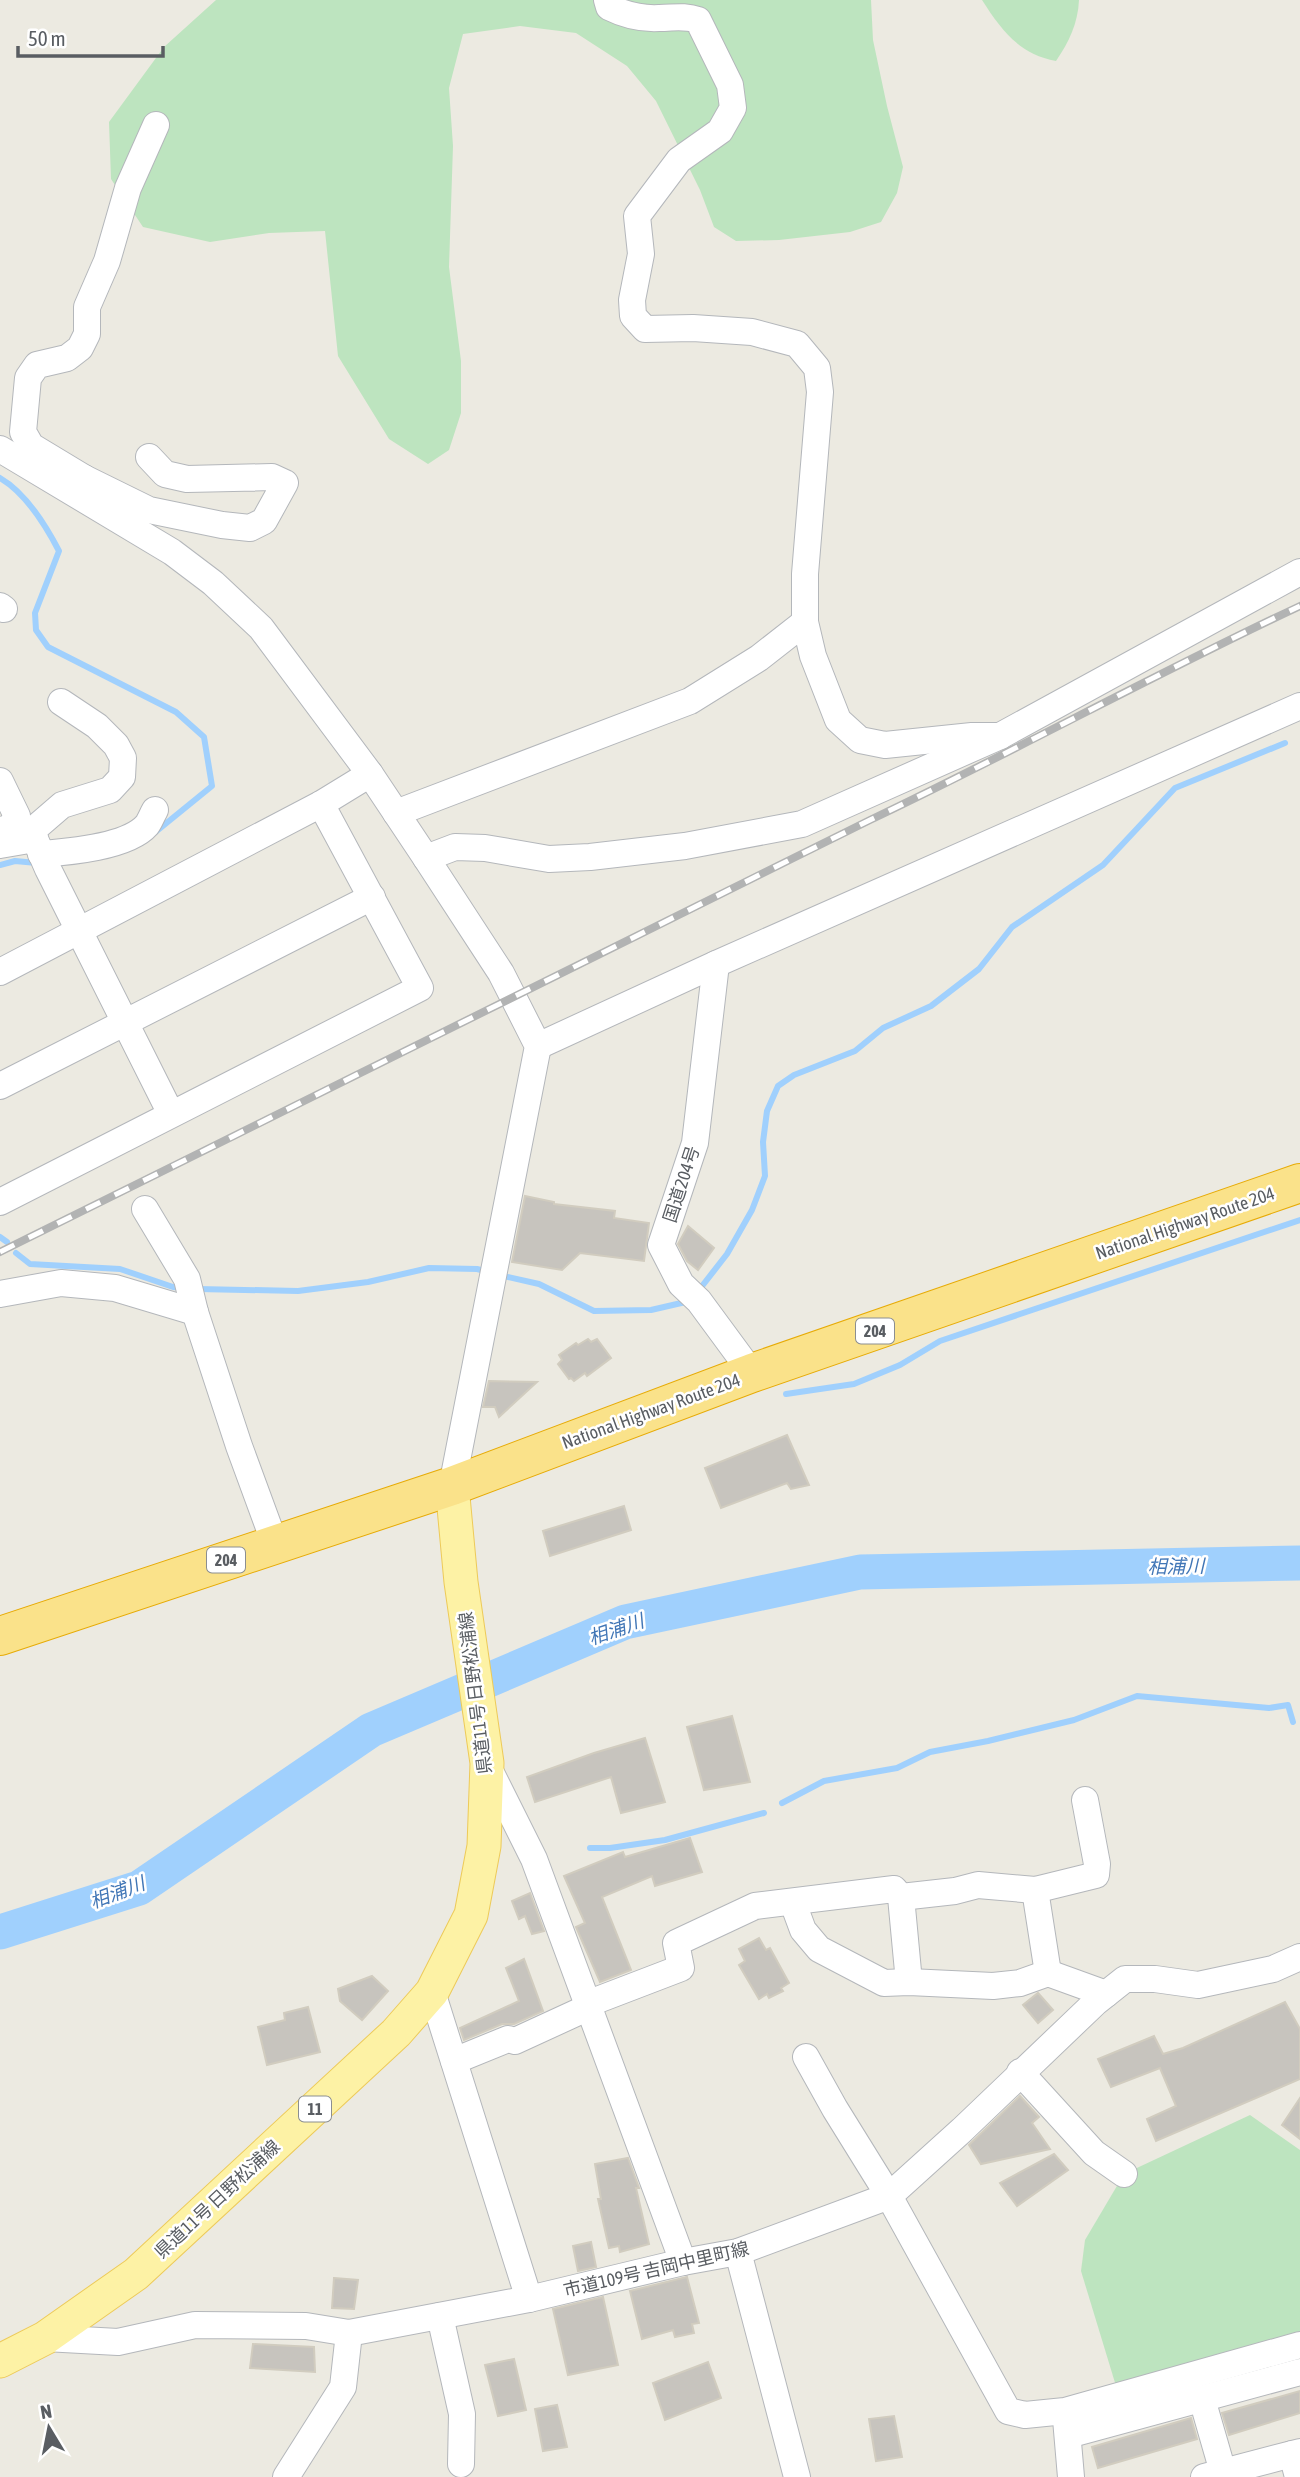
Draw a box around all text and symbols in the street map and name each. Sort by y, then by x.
scale bar [18,14,163,58]
text: 50 m [28,26,66,50]
street label: 国道204号 [659,1143,703,1225]
street label: National Highway Route 204 [1093,1182,1277,1264]
road number: 204 [856,1318,894,1344]
street label: National Highway Route 204 [559,1369,743,1453]
road number: 204 [207,1548,245,1572]
water label: 相浦川 [1147,1554,1207,1577]
water label: 相浦川 [585,1609,648,1649]
street label: 県道11号 日野松浦線 [455,1611,495,1775]
water label: 相浦川 [86,1871,149,1912]
road number: 11 [299,2096,331,2122]
street label: 県道11号 日野松浦線 [150,2136,284,2262]
street label: 市道109号 吉岡中里町線 [561,2237,751,2301]
north arrow [14,2393,84,2463]
text: N [39,2399,53,2423]

